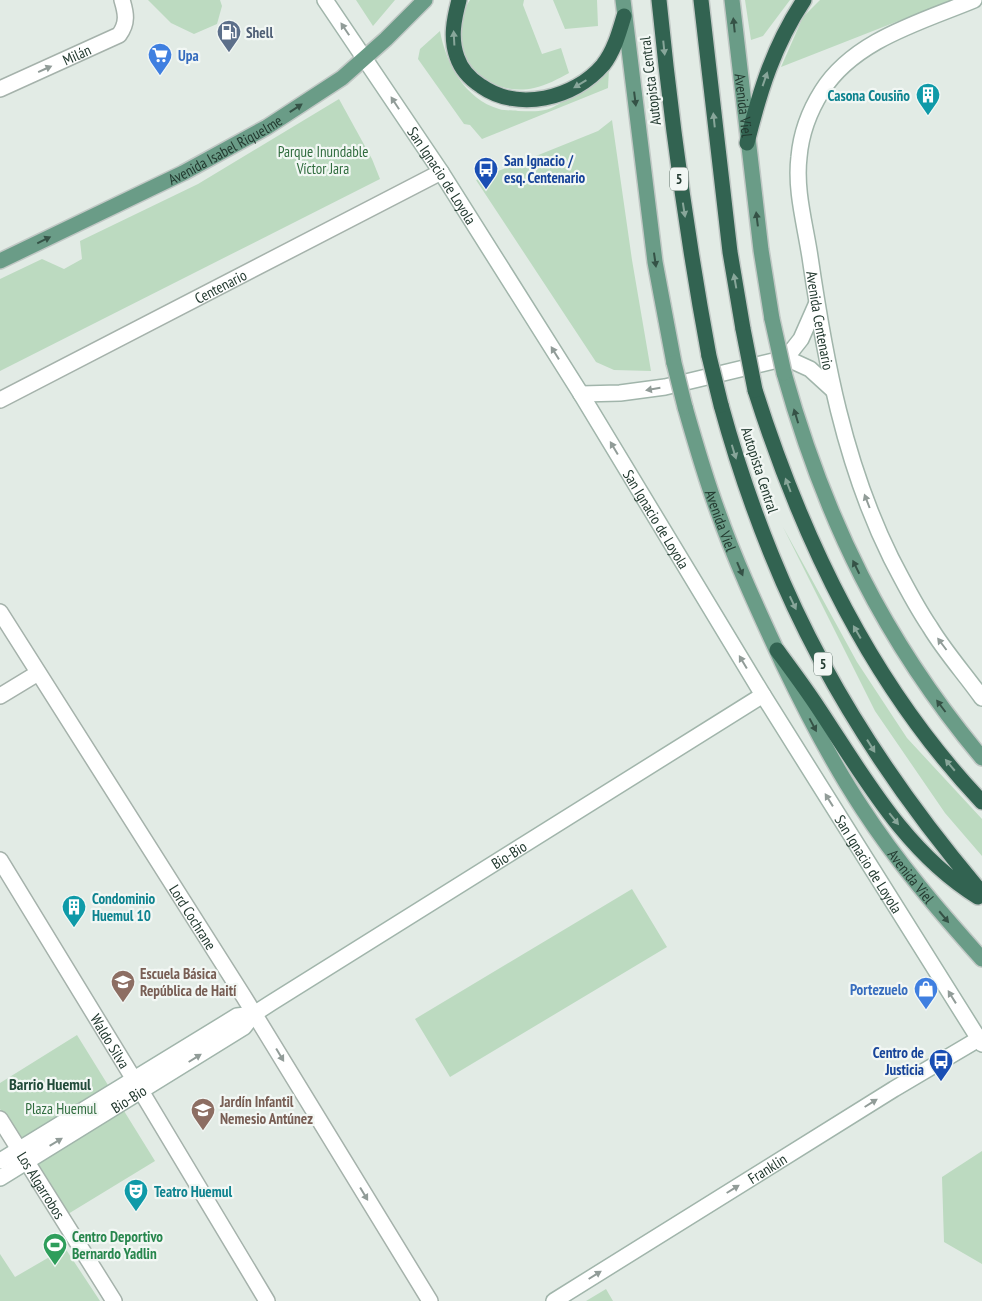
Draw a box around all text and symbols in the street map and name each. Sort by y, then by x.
one-way arrow [730,16,738,32]
fuel station icon: Shell [216,19,242,53]
one-way arrow [340,22,350,36]
place label: Shell [246,23,273,42]
one-way arrow [449,30,457,46]
street label: Autopista Central [635,35,665,126]
street label: Milán [59,40,94,69]
one-way arrow [660,41,668,57]
supermarket icon: Upa [147,42,173,76]
place label: Upa [178,46,199,65]
one-way arrow [38,65,52,73]
one-way arrow [762,71,769,86]
street label: Avenida Viel [731,73,757,139]
one-way arrow [573,79,586,88]
building icon: Casona Cousiño [915,82,941,116]
place label: Casona Cousiño [827,86,910,105]
one-way arrow [631,92,639,108]
one-way arrow [390,96,399,109]
one-way arrow [290,104,303,113]
street label: Avenida Isabel Riquelme [165,110,285,188]
one-way arrow [710,112,718,128]
street label: San Ignacio de Loyola [404,123,481,228]
park label: Parque Inundable Víctor Jara [278,142,368,178]
place label: San Ignacio / esq. Centenario [504,151,586,187]
bus stop icon: San Ignacio / esq. Centenario [473,156,499,190]
road number: 5 [670,168,688,190]
one-way arrow [680,202,688,218]
one-way arrow [753,211,761,227]
one-way arrow [37,236,51,244]
one-way arrow [651,253,659,269]
street label: Centenario [191,265,250,307]
street label: Avenida Centenario [803,270,839,372]
one-way arrow [730,273,738,289]
one-way arrow [551,346,560,360]
one-way arrow [645,386,661,394]
one-way arrow [792,409,800,424]
street label: Autopista Central [737,425,783,516]
one-way arrow [609,441,618,454]
one-way arrow [731,445,739,460]
street label: San Ignacio de Loyola [619,466,694,572]
one-way arrow [784,477,792,492]
street label: Avenida Viel [701,487,741,554]
one-way arrow [863,493,871,508]
one-way arrow [852,560,860,574]
one-way arrow [736,562,744,577]
one-way arrow [789,596,797,610]
one-way arrow [853,625,862,639]
one-way arrow [938,638,948,651]
road number: 5 [814,652,832,676]
one-way arrow [739,655,748,668]
one-way arrow [935,700,946,713]
one-way arrow [809,718,817,732]
one-way arrow [866,739,876,752]
one-way arrow [945,759,956,771]
one-way arrow [824,793,834,806]
street label: San Ignacio de Loyola [831,811,907,917]
one-way arrow [889,812,900,825]
street label: Bio-Bio [488,836,530,872]
street label: Avenida Viel [884,845,939,907]
street label: Lord Cochrane [165,881,221,953]
place label: Condominio Huemul 10 [92,889,156,925]
building icon: Condominio Huemul 10 [61,894,87,928]
one-way arrow [939,910,950,923]
place label: Escuela Básica República de Haití [140,964,237,1000]
school or university icon: Escuela Básica República de Haití [110,969,136,1003]
shop icon: Portezuelo [913,976,939,1010]
place label: Portezuelo [850,980,908,999]
one-way arrow [948,990,957,1003]
street label: Waldo Silva [87,1010,134,1072]
place label: Centro de Justicia [873,1043,924,1079]
bus stop icon: Centro de Justicia [928,1048,954,1082]
one-way arrow [275,1049,284,1062]
one-way arrow [188,1053,201,1062]
district label: Barrio Huemul [9,1074,91,1094]
street label: Bio-Bio [107,1080,150,1117]
place label: Jardín Infantil Nemesio Antúnez [219,1092,313,1128]
school or university icon: Jardín Infantil Nemesio Antúnez [190,1097,216,1131]
park label: Plaza Huemul [25,1099,97,1118]
one-way arrow [865,1099,878,1108]
one-way arrow [50,1138,63,1147]
street label: Los Algarrobos [13,1148,70,1222]
street label: Franklin [744,1149,790,1187]
theatre icon: Teatro Huemul [123,1178,149,1212]
place label: Teatro Huemul [154,1182,232,1201]
one-way arrow [727,1185,740,1194]
one-way arrow [360,1188,369,1201]
place label: Centro Deportivo Bernardo Yadlin [72,1227,163,1263]
sports icon: Centro Deportivo Bernardo Yadlin [42,1232,68,1266]
one-way arrow [589,1271,602,1280]

